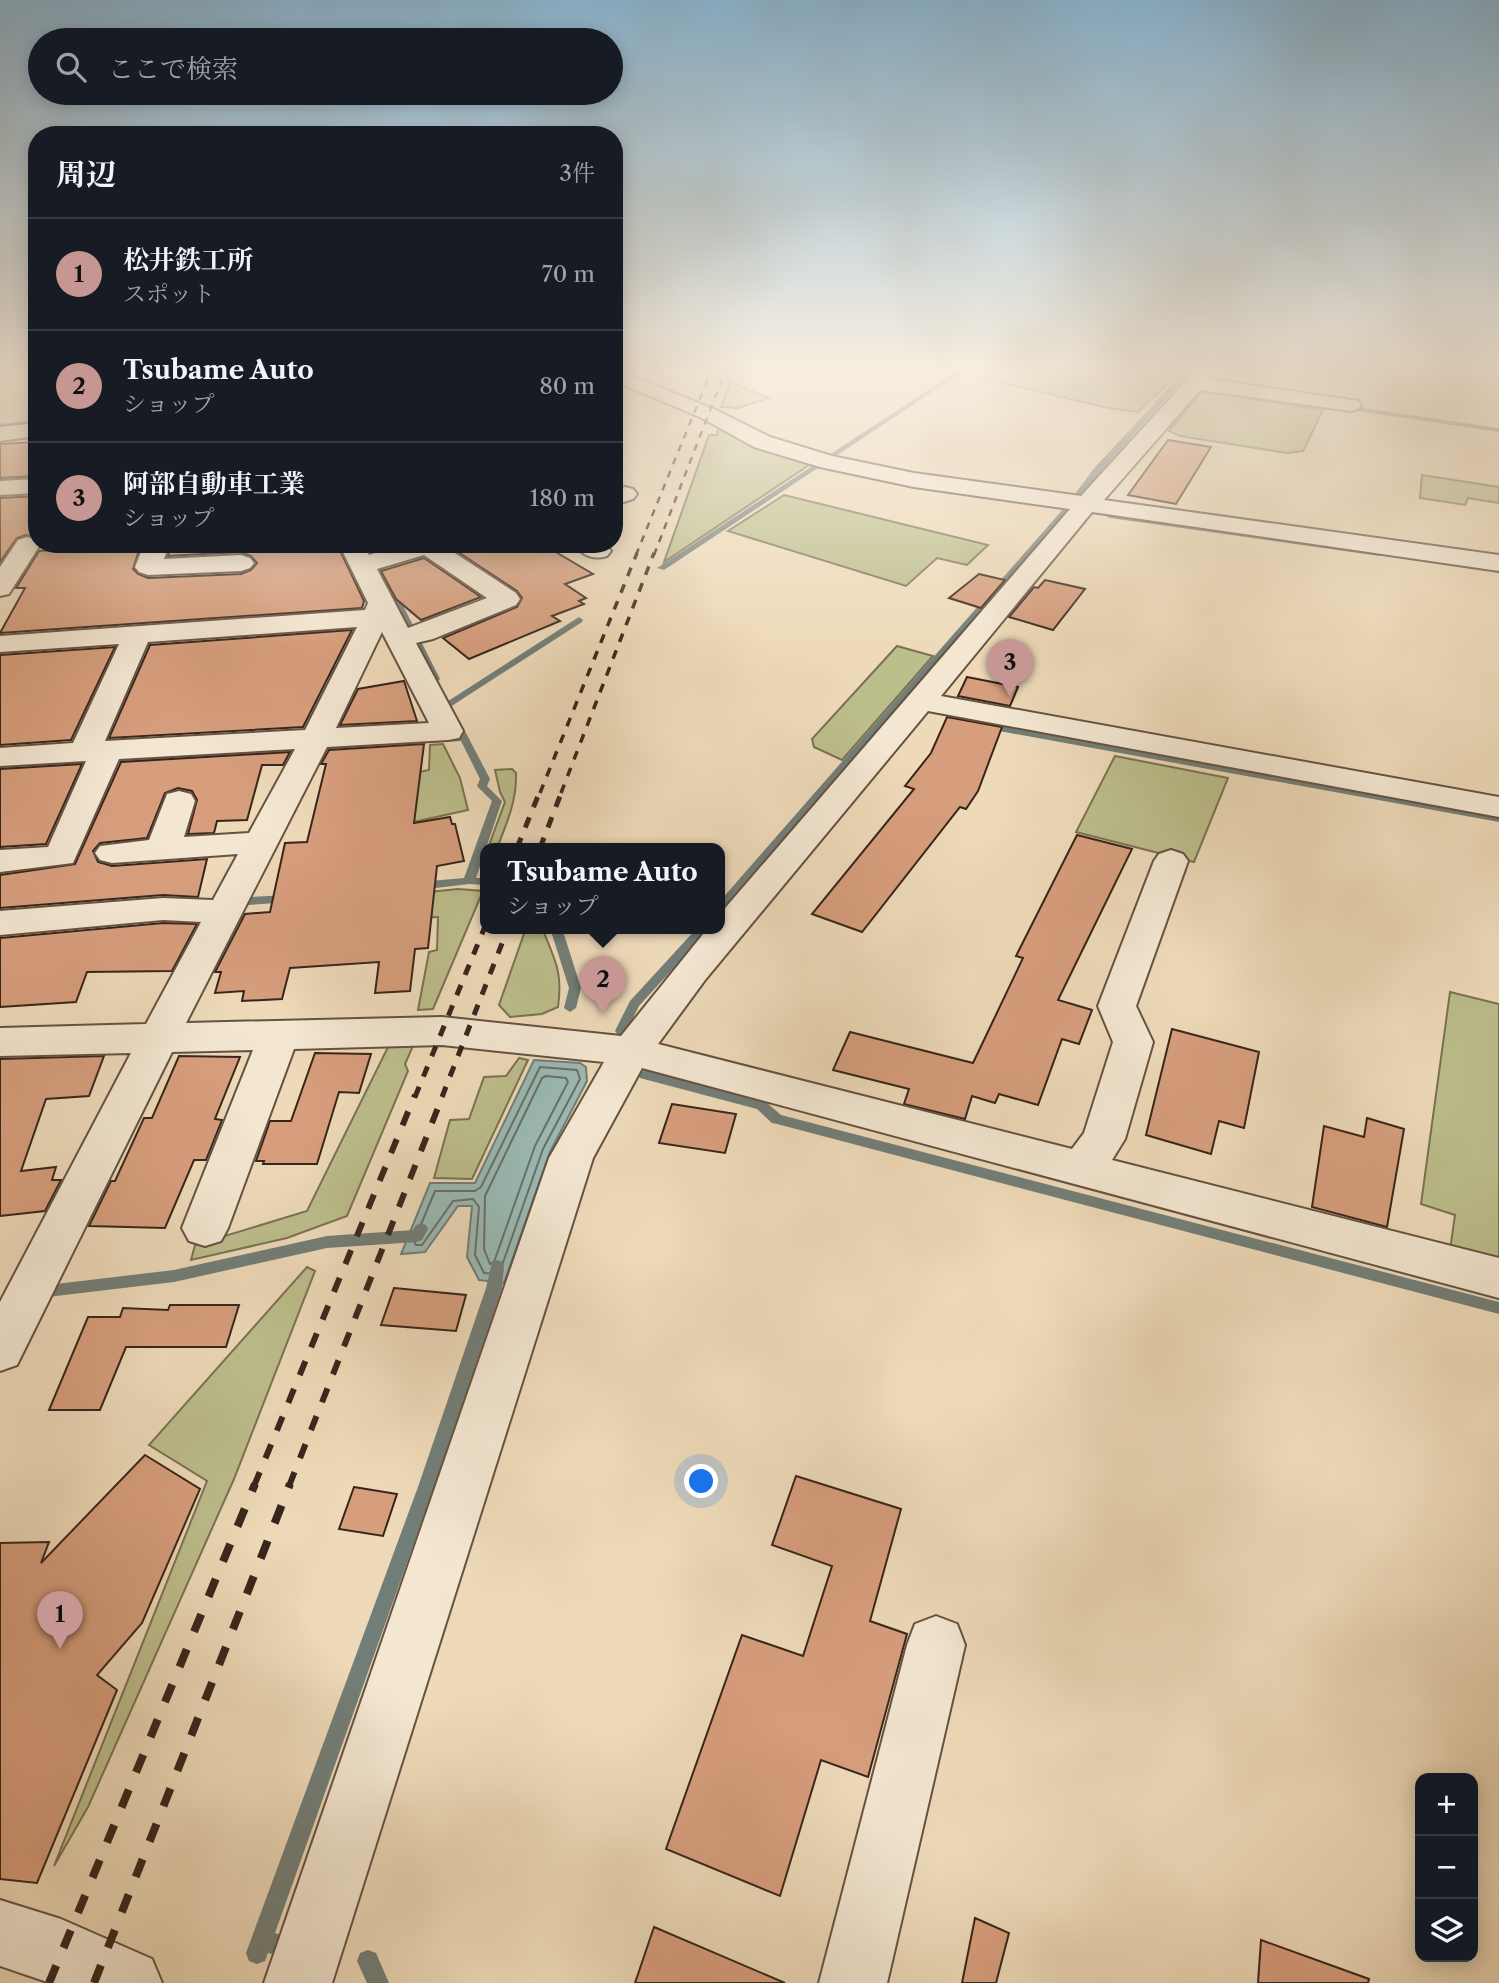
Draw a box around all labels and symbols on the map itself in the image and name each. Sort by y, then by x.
pin: 3 [987,639,1033,697]
pin: 2 [580,956,626,1014]
your location [684,1464,718,1498]
pin: 1 [37,1591,83,1649]

